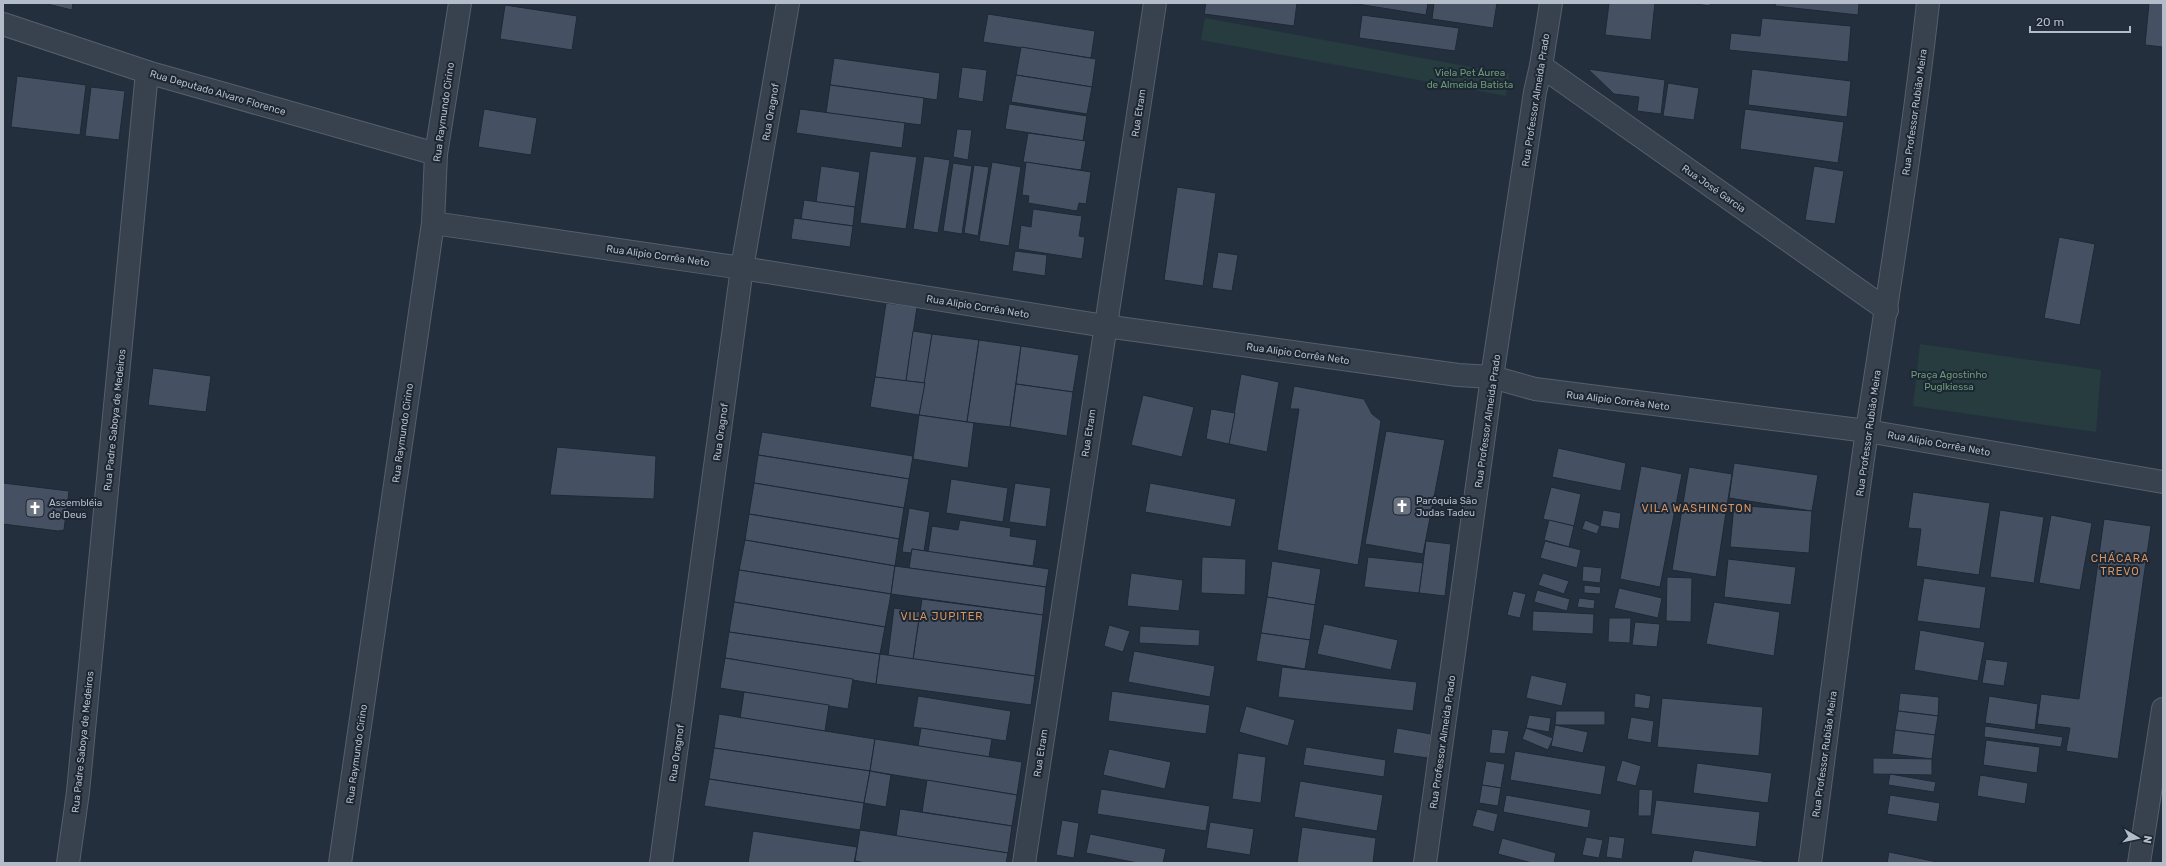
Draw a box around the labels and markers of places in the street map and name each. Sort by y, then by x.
church icon: Paróquia São Judas Tadeu [1391,495,1413,517]
place label: Paróquia São Judas Tadeu [1416,495,1477,519]
church icon: Assembléia de Deus [24,497,46,519]
place label: Assembléia de Deus [49,497,102,521]

